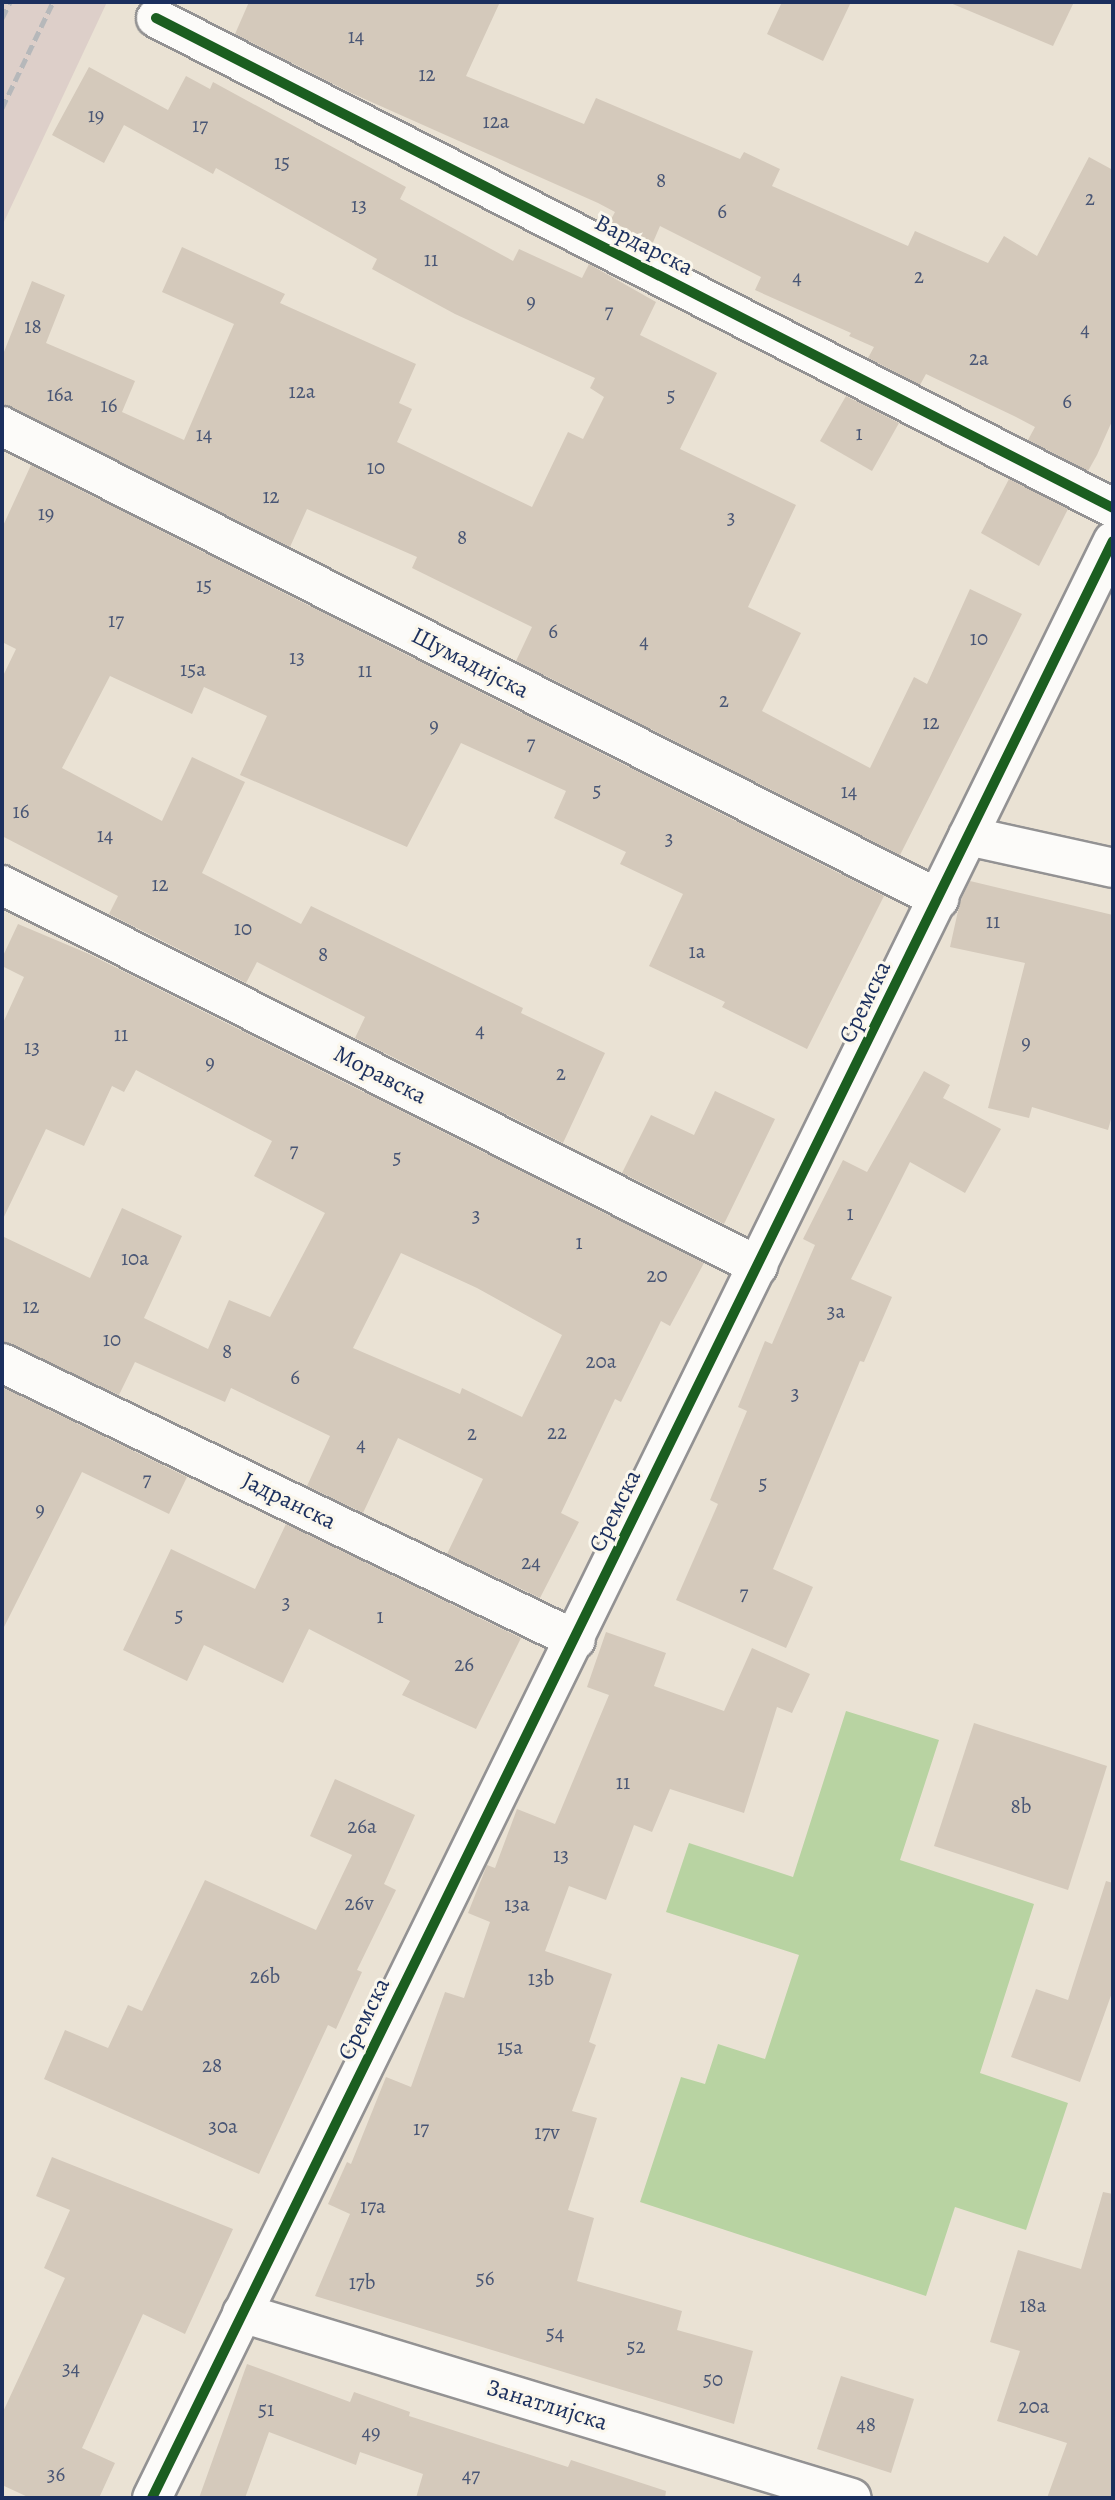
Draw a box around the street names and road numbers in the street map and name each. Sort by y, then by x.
street label: Вардарска [590,208,698,282]
street label: Шумадијска [406,621,534,705]
street label: Сремска [833,956,897,1048]
street label: Моравска [329,1039,431,1111]
street label: Сремска [583,1465,647,1557]
street label: Јадранска [237,1466,341,1536]
street label: Сремска [332,1973,396,2065]
street label: Занатлијска [483,2373,611,2437]

